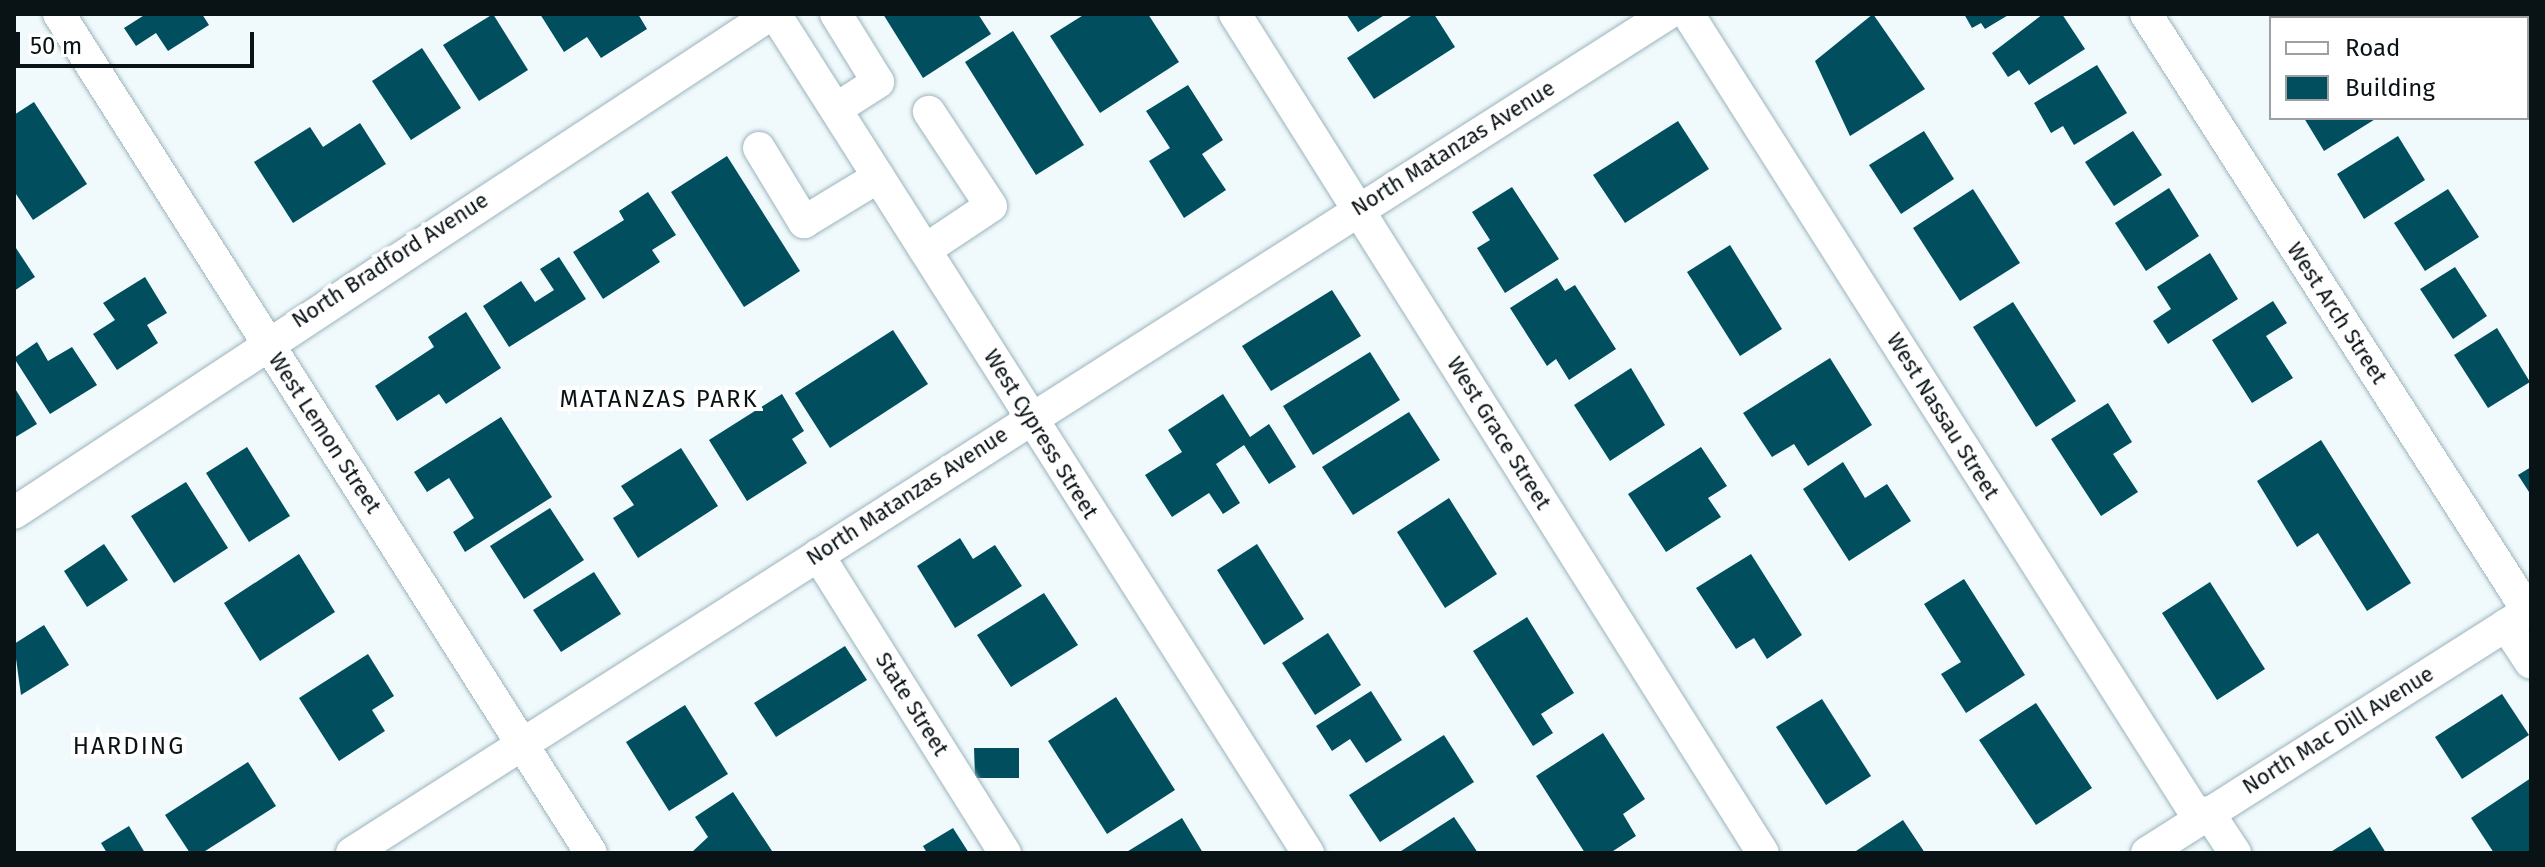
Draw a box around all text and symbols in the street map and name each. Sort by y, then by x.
scale bar [20,16,258,66]
legend [2269,16,2529,120]
text: 50 m [30,32,82,60]
text: Road [2345,34,2400,62]
text: Building [2345,74,2435,102]
street label: North Matanzas Avenue [1346,75,1560,221]
street label: North Bradford Avenue [287,187,493,333]
street label: West Arch Street [2281,237,2393,389]
street label: West Nassau Street [1881,328,2005,504]
street label: West Cypress Street [978,344,1104,524]
street label: West Lemon Street [263,348,387,518]
street label: West Grace Street [1441,352,1557,514]
district label: MATANZAS PARK [559,386,759,414]
street label: North Matanzas Avenue [801,421,1013,571]
street label: State Street [870,647,954,761]
street label: North Mac Dill Avenue [2237,660,2439,800]
district label: HARDING [73,733,185,761]

